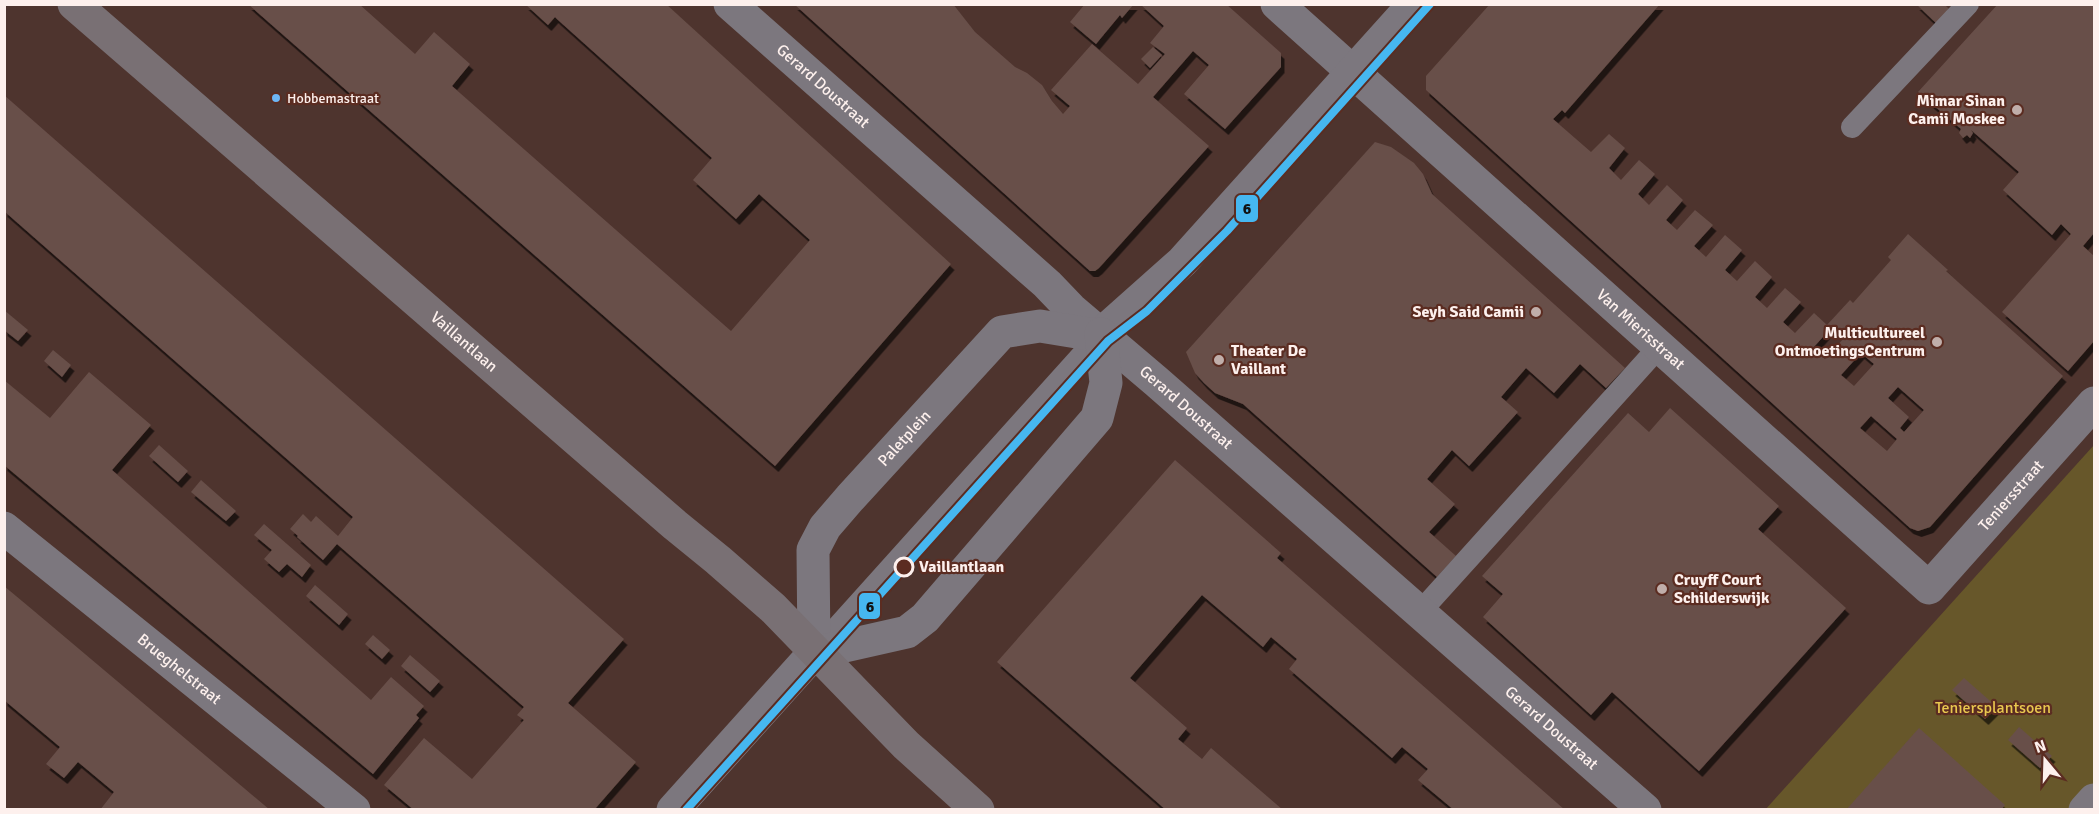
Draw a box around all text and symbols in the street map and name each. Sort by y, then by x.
street label: Gerard Doustraat [772,40,874,133]
place label: Hobbemastraat [287,90,379,107]
place label: Mimar Sinan Camii Moskee [1908,91,2005,129]
marker: Hobbemastraat [270,92,282,104]
marker: Mimar Sinan Camii Moskee [2010,103,2024,117]
line badge: 6 [1235,194,1259,223]
text: 6 [1243,199,1252,219]
street label: Van Mierisstraat [1592,285,1689,375]
place label: Seyh Said Camii [1413,302,1524,322]
marker: Seyh Said Camii [1529,305,1543,319]
street label: Vaillantlaan [426,307,502,377]
place label: Multicultureel OntmoetingsCentrum [1775,323,1925,361]
marker: Multicultureel OntmoetingsCentrum [1930,335,1944,349]
place label: Theater De Vaillant [1231,341,1306,379]
marker: Theater De Vaillant [1212,353,1226,367]
street label: Gerard Doustraat [1135,361,1237,454]
street label: Paletplein [874,406,935,471]
street label: Teniersstraat [1974,456,2049,535]
marker: Vaillantlaan [894,557,914,577]
place label: Vaillantlaan [919,557,1005,577]
place label: Cruyff Court Schilderswijk [1674,570,1770,608]
marker: Cruyff Court Schilderswijk [1655,582,1669,596]
line badge: 6 [858,592,881,620]
text: 6 [866,597,875,617]
street label: Brueghelstraat [133,629,226,709]
street label: Gerard Doustraat [1501,682,1602,774]
park label: Teniersplantsoen [1935,698,2051,718]
north arrow [2015,730,2075,790]
text: N [2032,735,2049,758]

